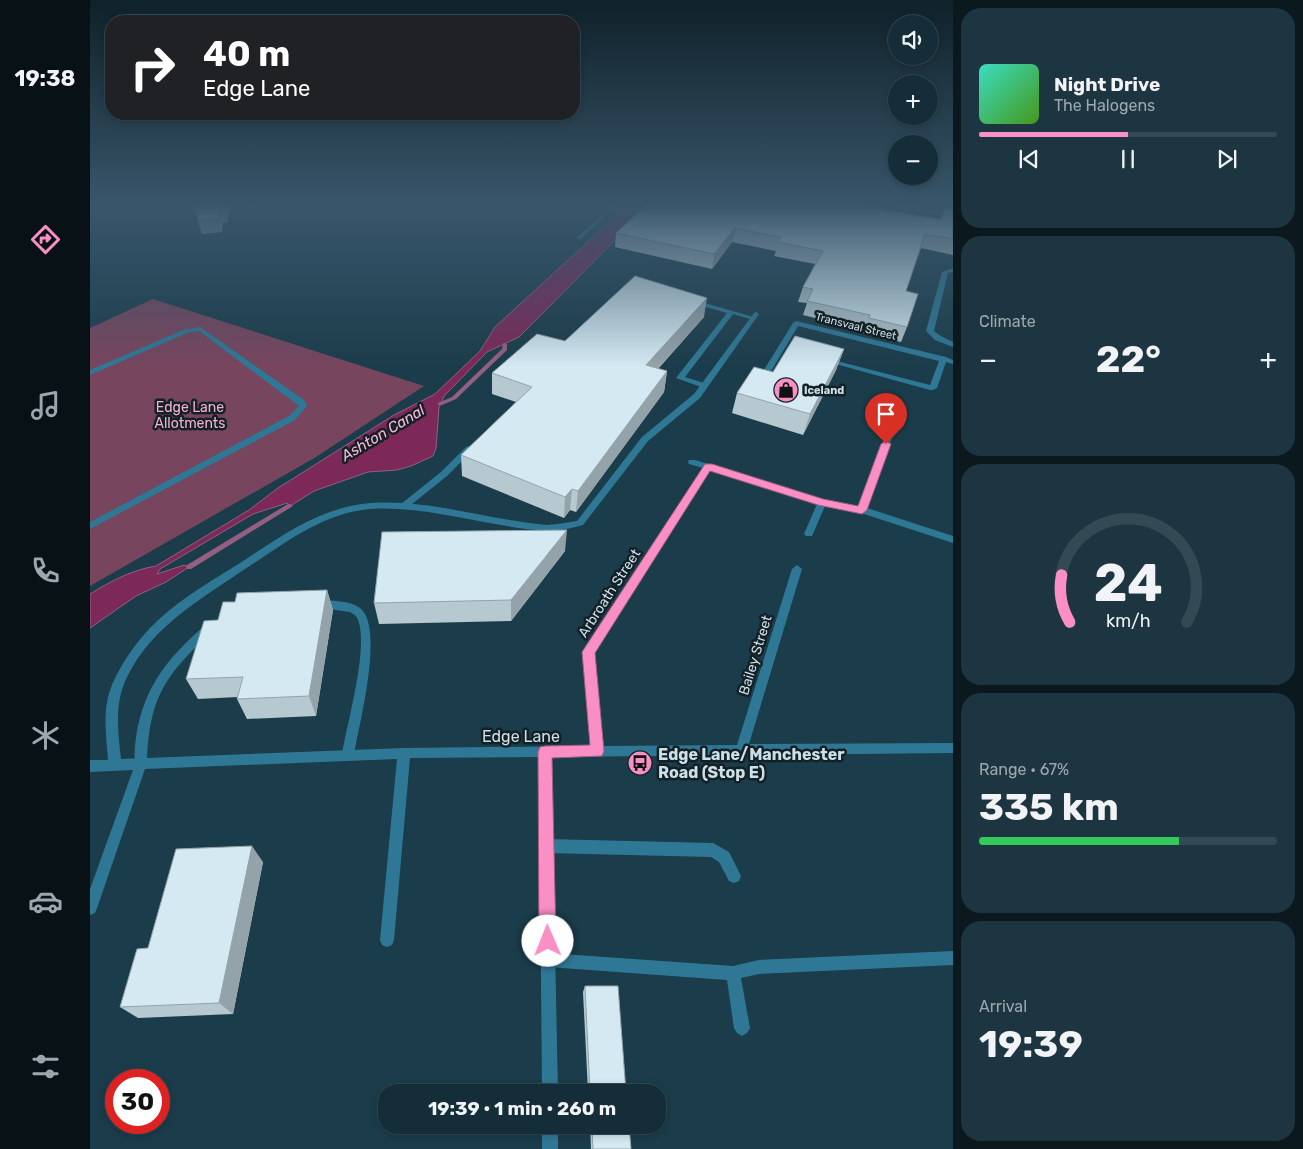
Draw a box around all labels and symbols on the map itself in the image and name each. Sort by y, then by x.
street label: Transvaal Street [814,310,898,343]
shop icon: Iceland [773,377,799,403]
place label: Iceland [804,384,844,397]
pin [865,393,907,444]
park label: Edge Lane Allotments [155,399,225,432]
water label: Ashton Canal [337,401,428,465]
street label: Arbroath Street [575,546,645,641]
street label: Bailey Street [735,613,776,697]
street label: Edge Lane [482,727,560,746]
place label: Edge Lane/Manchester Road (Stop E) [658,745,845,782]
bus stop icon: Edge Lane/Manchester Road (Stop E) [627,750,653,776]
position arrow [521,914,573,966]
speed limit sign: 30 [105,1069,170,1134]

